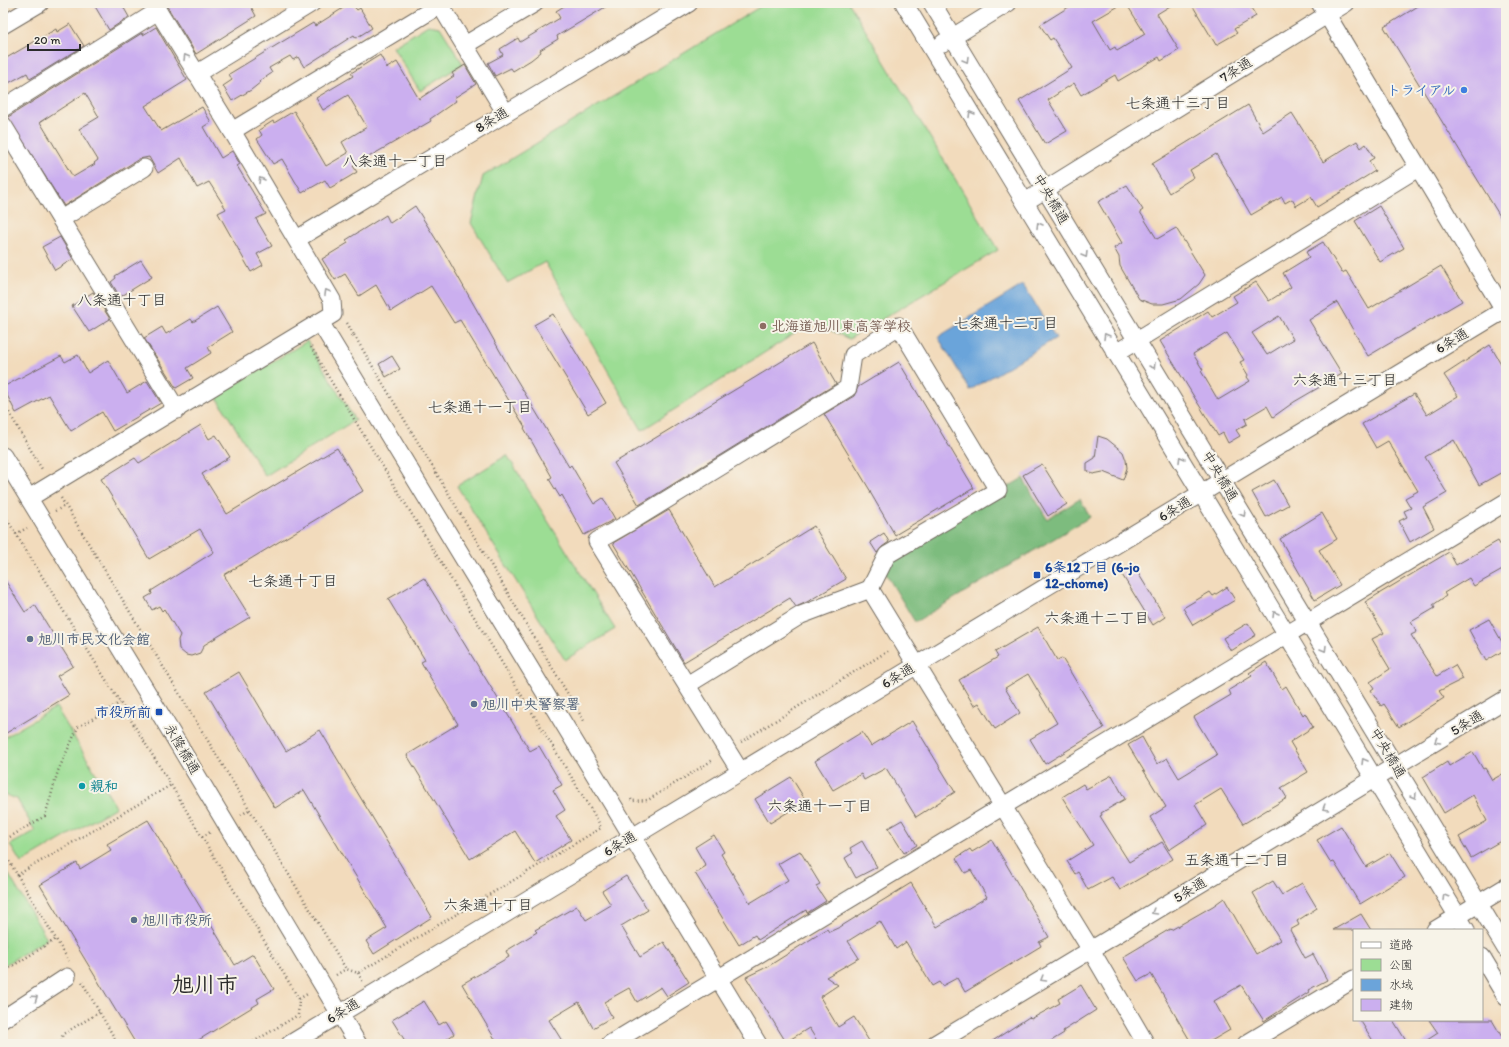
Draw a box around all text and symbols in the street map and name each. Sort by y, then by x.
scale bar [28,26,80,52]
text: 20 m [34,33,61,47]
one-way arrow [183,54,190,61]
street label: 7条通 [1217,54,1255,86]
one-way arrow [962,56,969,63]
place label: トライアル [1387,82,1456,99]
marker: トライアル [1459,85,1469,95]
district label: 七条通十三丁目 [1125,94,1231,112]
street label: 8条通 [472,104,512,136]
one-way arrow [969,111,976,118]
district label: 八条通十一丁目 [342,152,448,170]
street label: 中央橋通 [1029,171,1073,227]
one-way arrow [259,177,266,184]
one-way arrow [1036,222,1044,229]
one-way arrow [1081,251,1088,258]
one-way arrow [325,288,332,296]
district label: 八条通十丁目 [77,291,167,309]
district label: 七条通十二丁目 [953,314,1059,332]
place label: 北海道旭川東高等学校 [771,318,911,335]
marker: 北海道旭川東高等学校 [758,321,768,331]
street label: 6条通 [1432,325,1472,357]
one-way arrow [1104,333,1111,340]
one-way arrow [1148,362,1155,369]
district label: 六条通十三丁目 [1292,371,1398,389]
district label: 七条通十一丁目 [427,398,533,416]
street label: 中央橋通 [1198,448,1242,504]
one-way arrow [1179,456,1186,463]
street label: 6条通 [1155,493,1195,525]
one-way arrow [1238,510,1245,517]
place label: 6条12丁目 (6-jo 12-chome) [1045,559,1140,592]
marker: 6条12丁目 (6-jo 12-chome) [1032,570,1042,580]
district label: 七条通十丁目 [248,572,338,590]
district label: 六条通十二丁目 [1044,609,1150,627]
one-way arrow [1272,611,1279,618]
place label: 旭川市民文化会館 [38,631,150,648]
marker: 旭川市民文化会館 [25,634,35,644]
one-way arrow [1320,645,1327,652]
street label: 6条通 [878,660,918,692]
place label: 旭川中央警察署 [482,696,580,713]
marker: 旭川中央警察署 [469,699,479,709]
place label: 市役所前 [95,704,151,721]
marker: 市役所前 [154,707,164,717]
street label: 5条通 [1447,707,1487,739]
street label: 永隆橋通 [160,721,204,777]
street label: 中央橋通 [1366,725,1410,781]
one-way arrow [1434,736,1441,744]
one-way arrow [1361,758,1368,765]
place label: 親和 [90,778,118,795]
marker: 親和 [77,781,87,791]
one-way arrow [1409,792,1416,799]
district label: 六条通十一丁目 [767,797,873,815]
one-way arrow [1322,803,1329,811]
street label: 6条通 [600,828,640,860]
district label: 五条通十二丁目 [1184,851,1290,869]
street label: 5条通 [1170,874,1210,906]
one-way arrow [1443,894,1450,901]
district label: 六条通十丁目 [443,896,533,914]
one-way arrow [1151,907,1158,914]
place label: 旭川市役所 [142,912,212,929]
marker: 旭川市役所 [129,915,139,925]
legend [1353,929,1483,1021]
text: 道路 [1389,938,1413,952]
text: 公園 [1389,958,1413,972]
district label: 旭川市 [172,971,238,998]
one-way arrow [1040,974,1047,981]
text: 水域 [1389,978,1413,992]
one-way arrow [31,995,38,1003]
street label: 6条通 [323,995,363,1027]
text: 建物 [1389,998,1413,1012]

